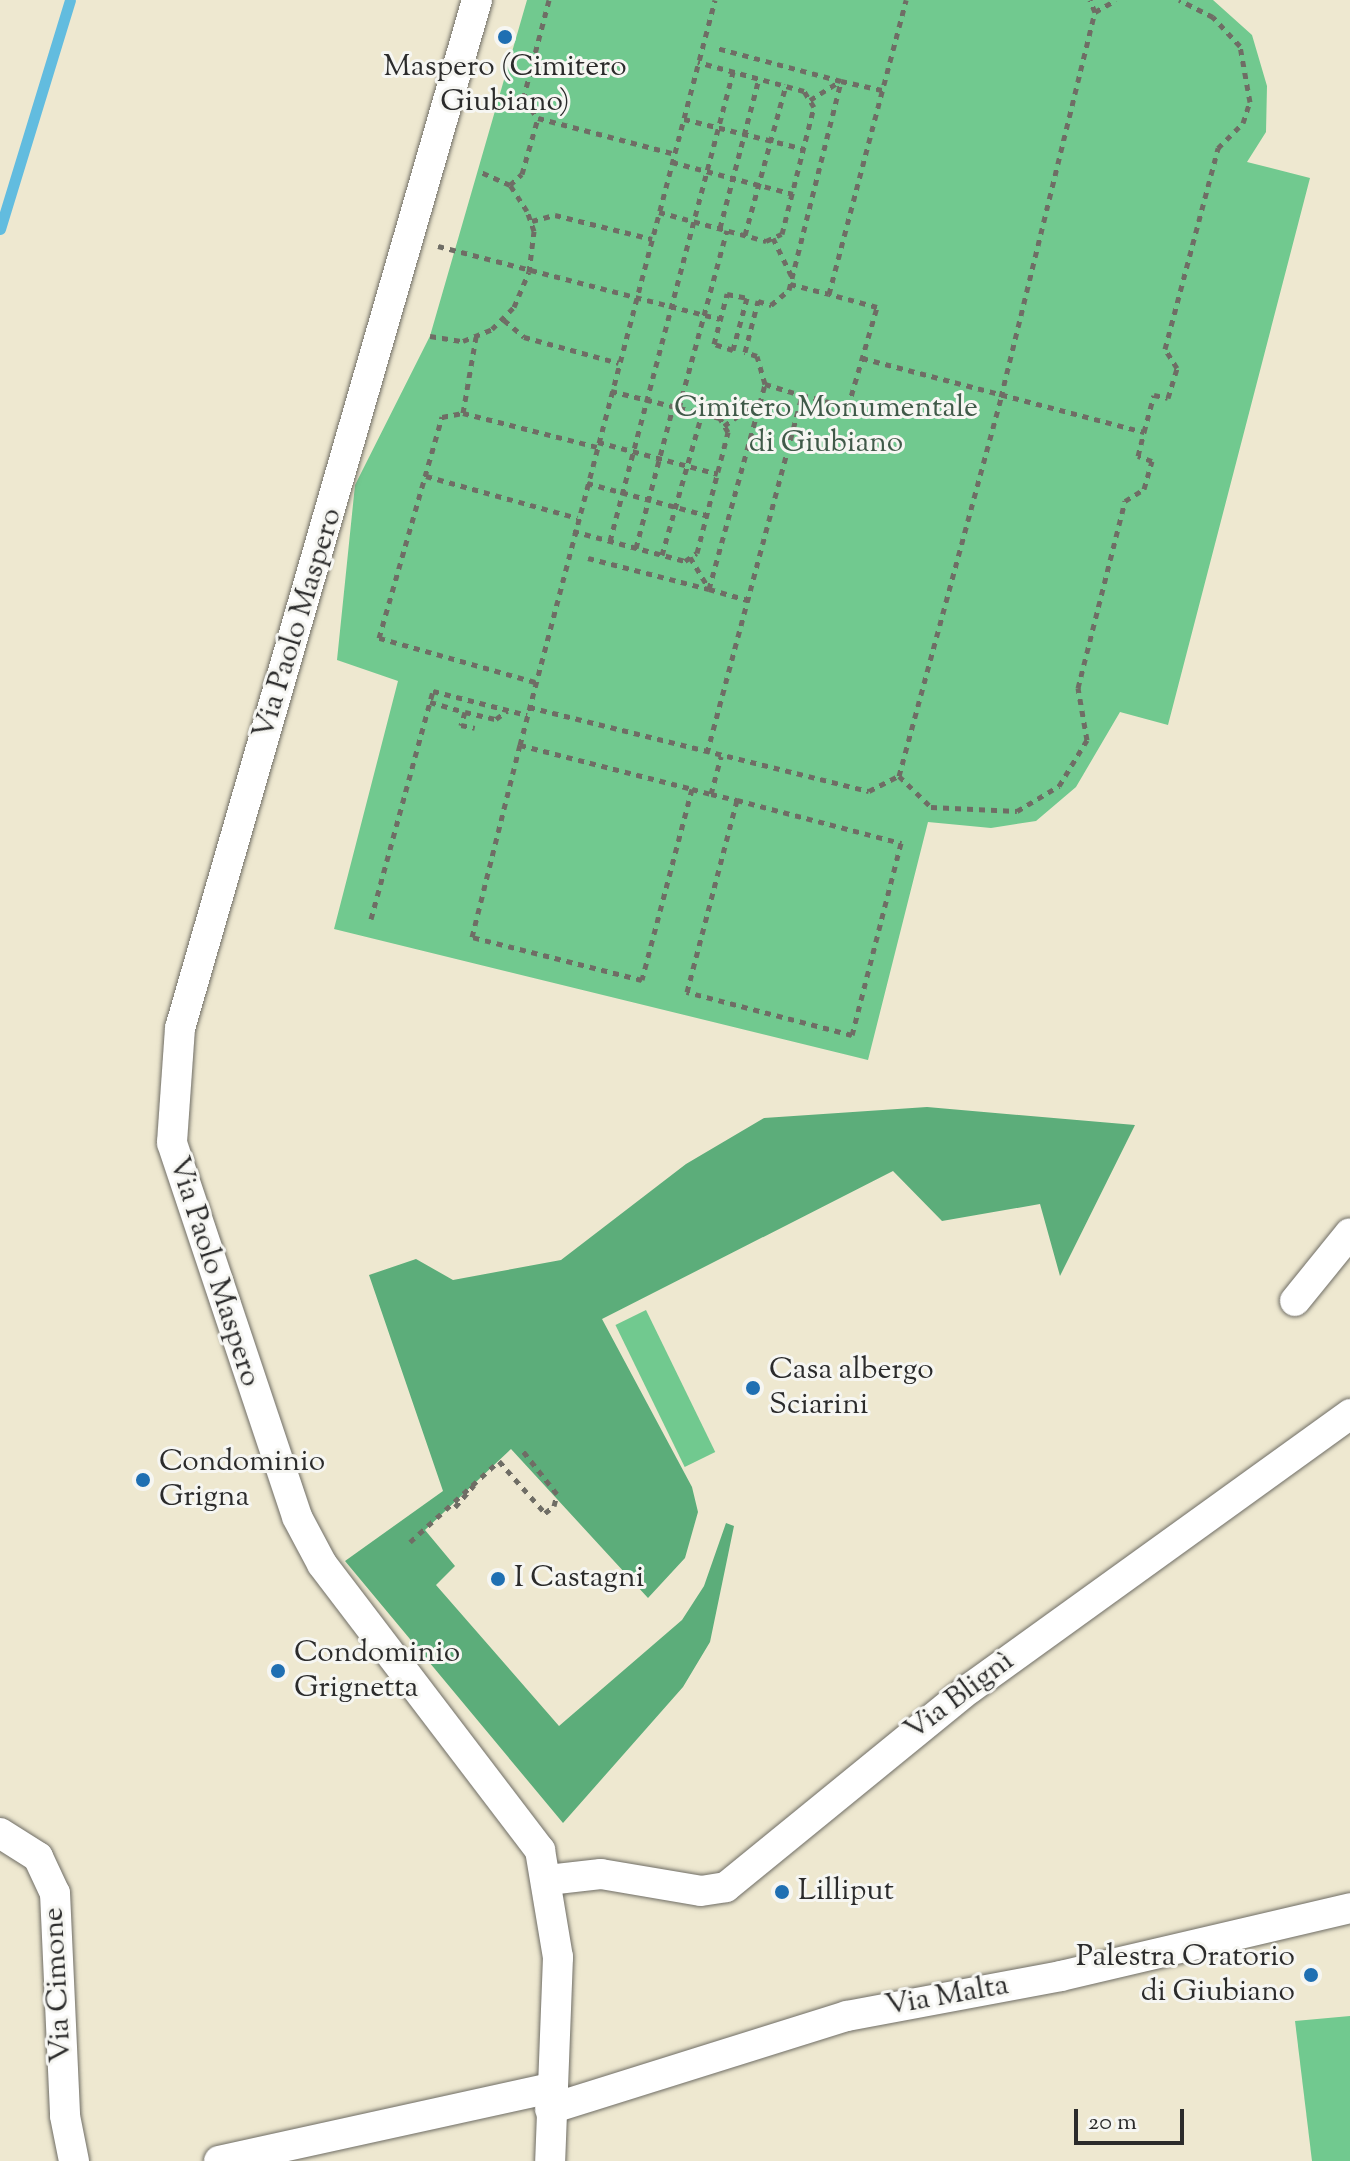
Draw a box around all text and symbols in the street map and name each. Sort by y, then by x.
marker: Maspero (Cimitero Giubiano) [496,28,514,46]
place label: Maspero (Cimitero Giubiano) [383,50,627,120]
park label: Cimitero Monumentale di Giubiano [674,391,978,462]
street label: Via Paolo Maspero [247,504,351,744]
street label: Via Paolo Maspero [159,1152,267,1392]
place label: Casa albergo Sciarini [769,1353,934,1424]
marker: Casa albergo Sciarini [744,1379,762,1397]
place label: Condominio Grigna [159,1445,325,1516]
marker: Condominio Grigna [134,1471,152,1489]
place label: I Castagni [514,1561,644,1597]
marker: I Castagni [489,1570,507,1588]
place label: Condominio Grignetta [294,1636,460,1706]
street label: Via Blignì [898,1644,1022,1750]
marker: Condominio Grignetta [269,1662,287,1680]
place label: Lilliput [798,1874,894,1910]
marker: Lilliput [773,1883,791,1901]
street label: Via Cimone [37,1906,81,2064]
place label: Palestra Oratorio di Giubiano [1076,1940,1295,2010]
marker: Palestra Oratorio di Giubiano [1302,1966,1320,1984]
street label: Via Malta [882,1968,1012,2026]
scale bar [1078,2093,1188,2143]
text: 20 m [1088,2106,1137,2140]

